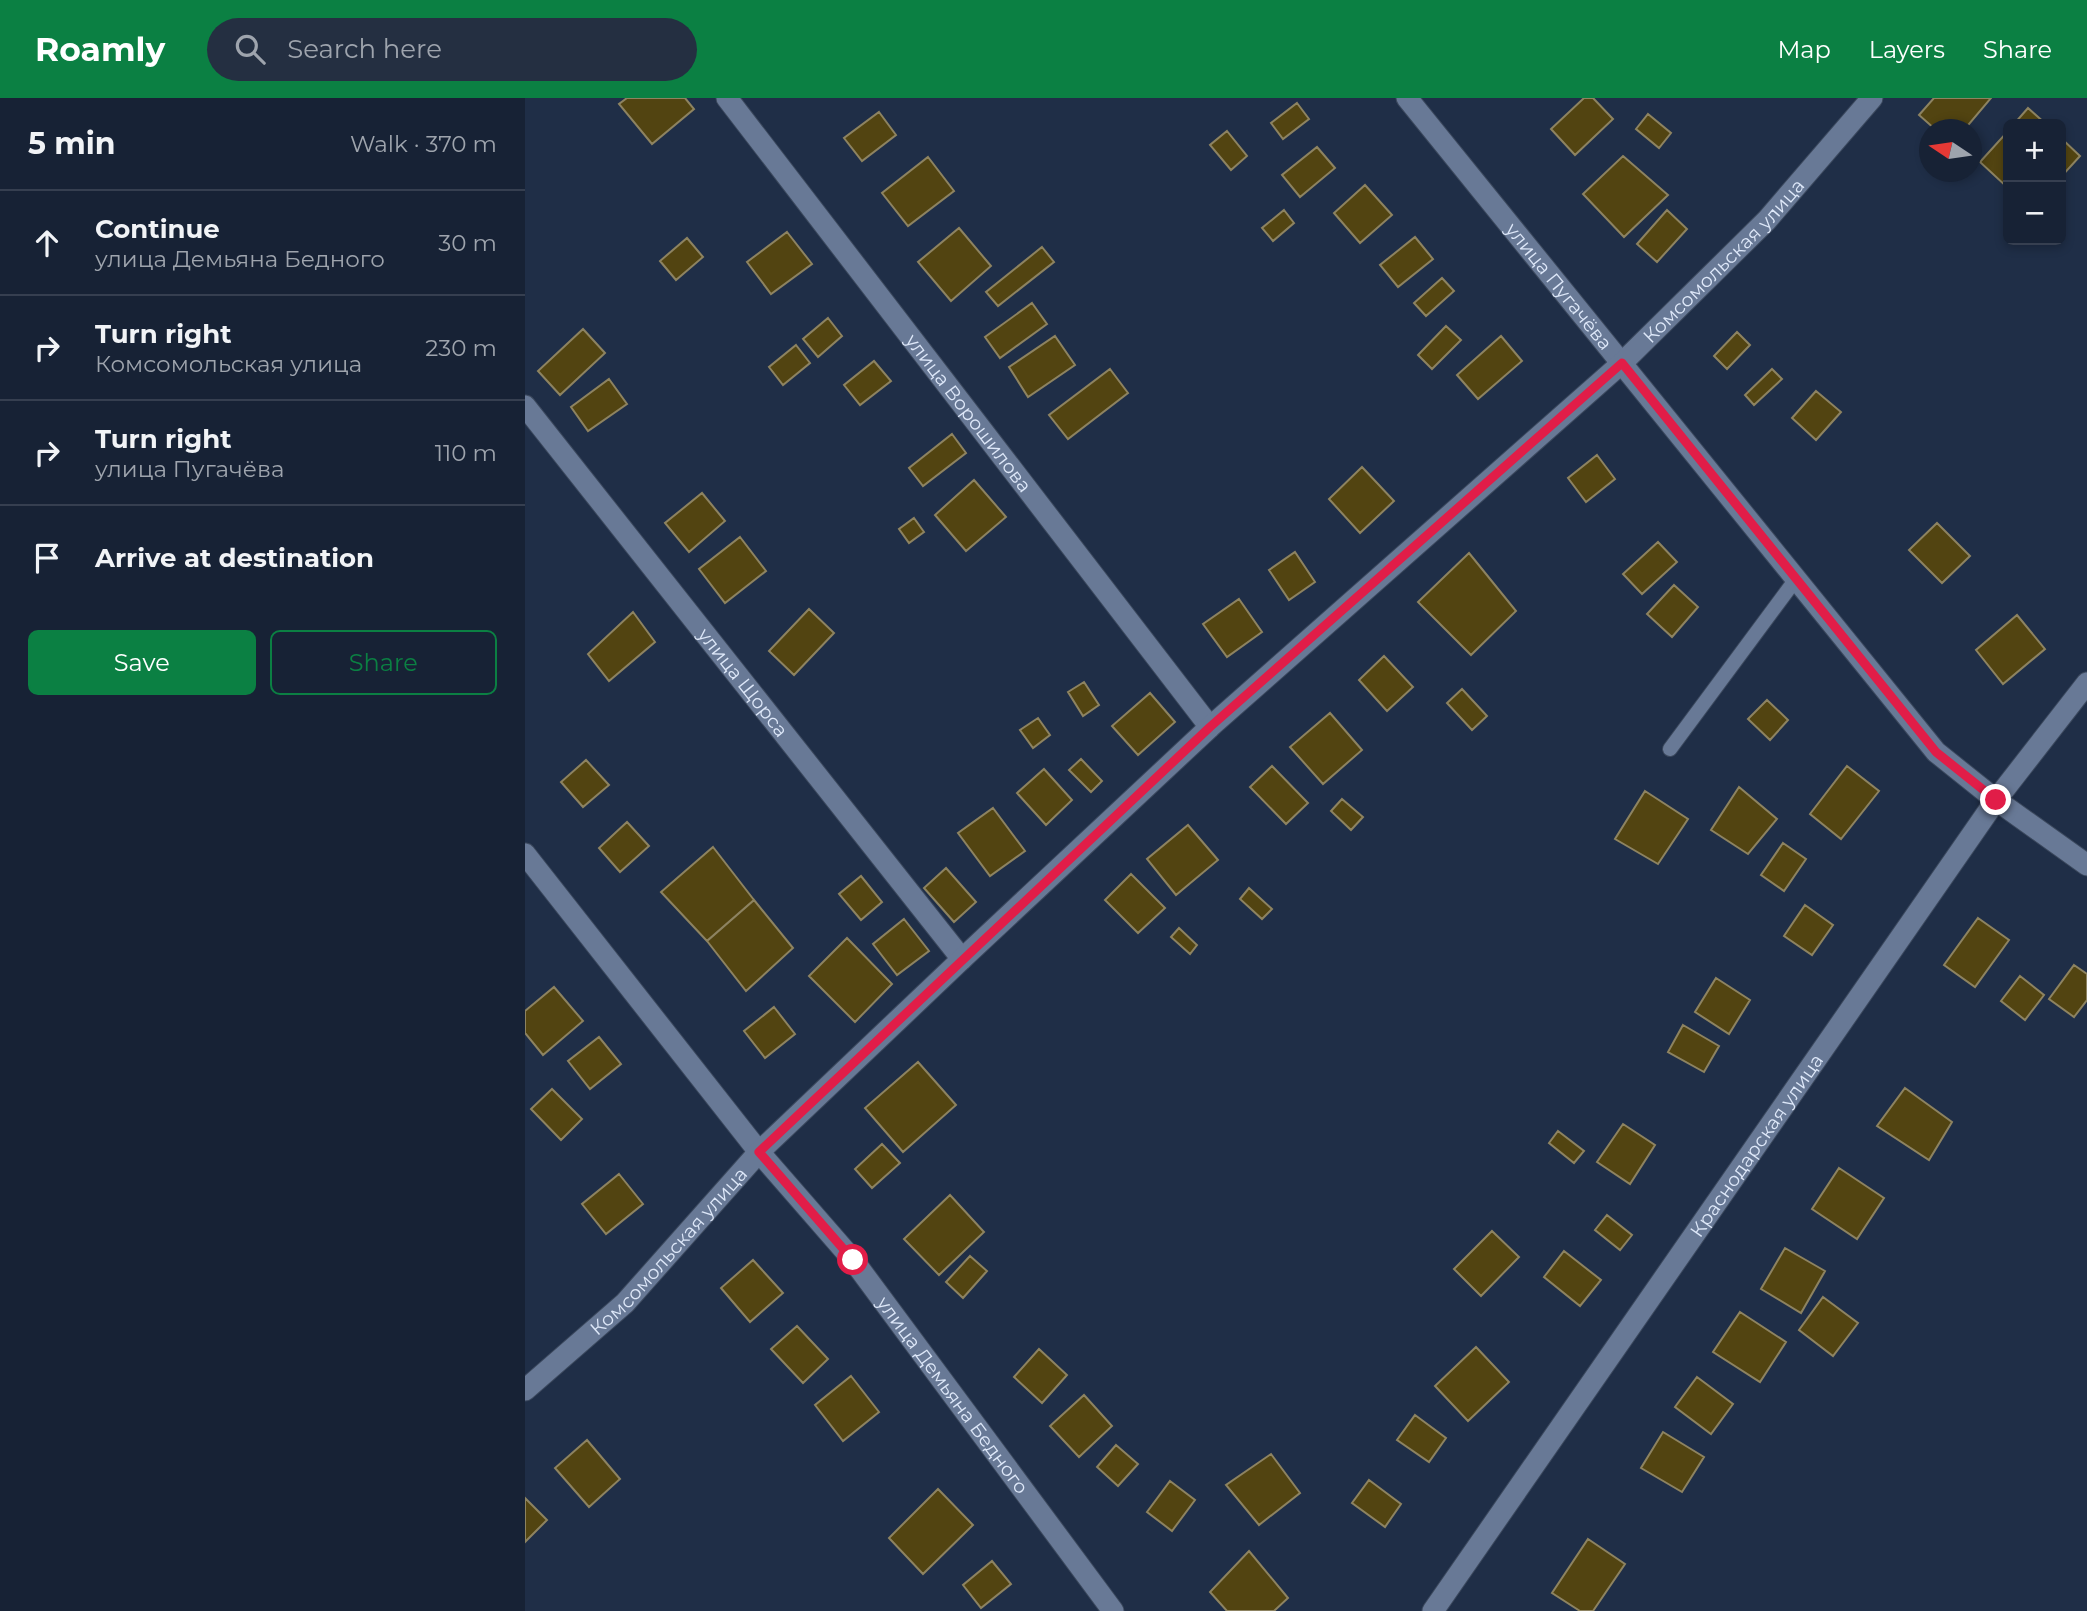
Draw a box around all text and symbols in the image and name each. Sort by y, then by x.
search box [207,18,697,81]
text: Roamly [35,29,165,69]
icon: search [231,30,269,68]
text: Search here [287,33,442,65]
text: Map [1777,35,1831,64]
text: Layers [1869,35,1945,64]
text: Share [1983,35,2052,64]
north arrow [1919,119,1982,182]
map controls [2003,119,2066,245]
button: + [2003,119,2066,182]
text: 5 min [28,125,116,162]
text: Walk · 370 m [350,130,497,158]
street label: Комсомольская улица [1638,174,1809,348]
button: − [2003,182,2066,245]
text: Continue [95,213,220,245]
street label: улица Пугачёва [1500,217,1617,354]
icon: ahead [28,224,66,262]
text: 30 m [438,229,497,257]
text: улица Демьяна Бедного [95,245,385,273]
text: Turn right [95,318,231,350]
street label: улица Ворошилова [900,328,1037,497]
icon: right [28,329,66,367]
text: 230 m [425,334,497,362]
text: Комсомольская улица [95,350,362,378]
text: Turn right [95,423,231,455]
icon: right [28,434,66,472]
text: 110 m [435,439,497,467]
text: улица Пугачёва [95,455,284,483]
icon: arrive [28,539,66,577]
text: Arrive at destination [95,542,374,574]
street label: улица Щорса [693,622,793,741]
button: Save [28,630,256,695]
button: Share [270,630,497,695]
route end [1980,784,2011,815]
street label: Краснодарская улица [1685,1049,1828,1241]
street label: Комсомольская улица [585,1162,752,1340]
route start [837,1244,868,1275]
street label: улица Демьяна Бедного [872,1291,1034,1498]

